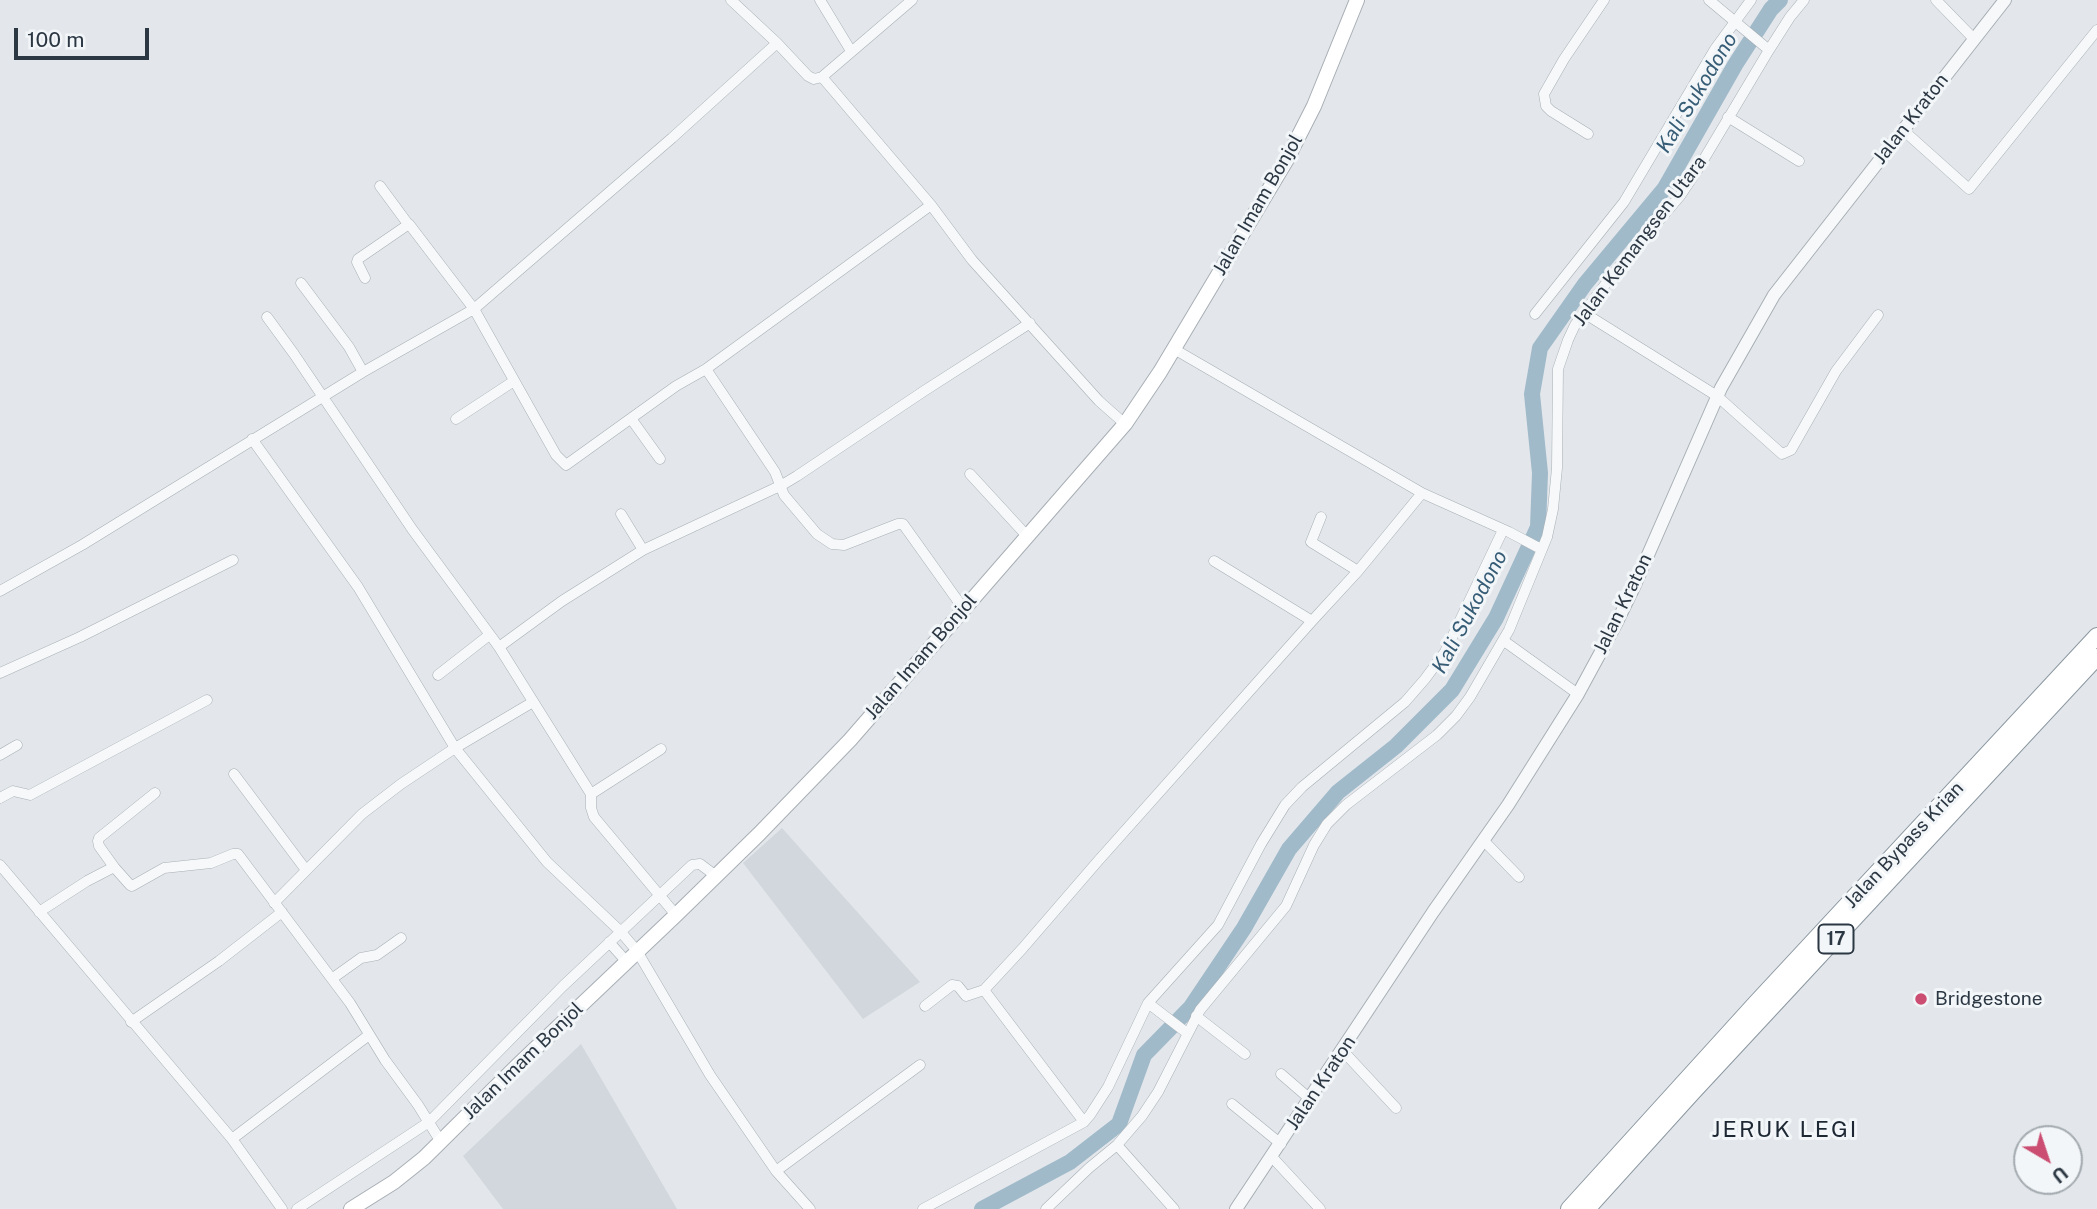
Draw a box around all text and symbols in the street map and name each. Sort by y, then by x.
scale bar [18,14,152,58]
text: 100 m [27,27,84,52]
water label: Kali Sukodono [1651,28,1743,158]
street label: Jalan Kraton [1869,69,1953,169]
street label: Jalan Imam Bonjol [1208,130,1308,280]
street label: Jalan Kemangsen Utara [1569,151,1711,331]
water label: Kali Sukodono [1427,546,1513,678]
street label: Jalan Kraton [1589,550,1657,658]
street label: Jalan Imam Bonjol [860,590,982,724]
street label: Jalan Bypass Krian [1840,777,1968,913]
road number: 17 [1818,924,1854,954]
place label: Bridgestone [1935,988,2042,1010]
marker: Bridgestone [1913,991,1929,1007]
street label: Jalan Imam Bonjol [458,998,588,1124]
street label: Jalan Kraton [1281,1032,1361,1134]
district label: JERUK LEGI [1713,1116,1857,1144]
north arrow [2013,1125,2083,1195]
text: U [2048,1162,2072,1188]

